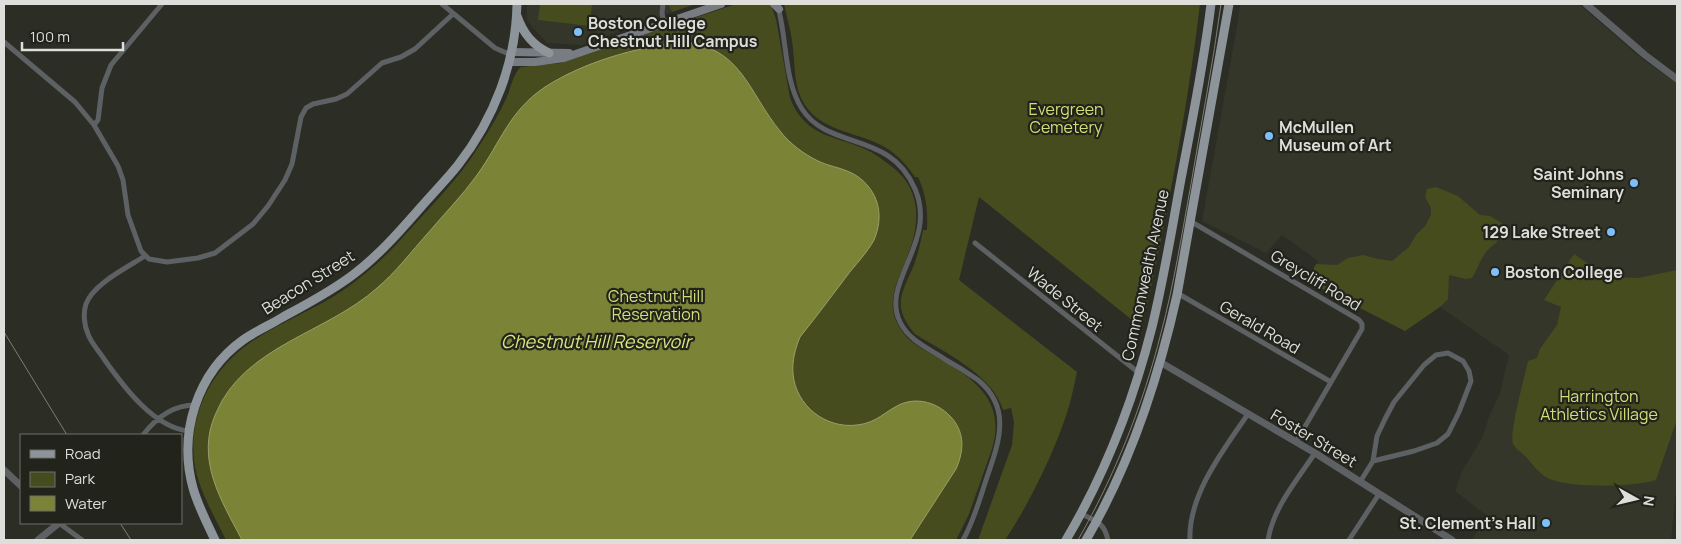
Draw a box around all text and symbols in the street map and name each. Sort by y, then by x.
place label: Boston College Chestnut Hill Campus [588,12,758,52]
scale bar [22,20,124,52]
text: 100 m [30,26,70,47]
marker: Boston College Chestnut Hill Campus [572,26,584,38]
park label: Evergreen Cemetery [1029,98,1103,138]
place label: McMullen Museum of Art [1279,116,1392,156]
marker: McMullen Museum of Art [1263,130,1275,142]
place label: Saint Johns Seminary [1533,163,1624,203]
marker: Saint Johns Seminary [1628,177,1640,189]
street label: Commonwealth Avenue [1116,187,1174,363]
place label: 129 Lake Street [1482,221,1601,243]
marker: 129 Lake Street [1605,226,1617,238]
street label: Greycliff Road [1267,244,1365,316]
street label: Beacon Street [257,245,359,319]
street label: Wade Street [1022,261,1108,337]
place label: Boston College [1505,261,1623,283]
marker: Boston College [1489,266,1501,278]
park label: Chestnut Hill Reservation [608,285,704,325]
street label: Gerald Road [1216,295,1304,359]
water label: Chestnut Hill Reservoir [501,329,693,353]
park label: Harrington Athletics Village [1540,385,1658,425]
street label: Foster Street [1267,404,1361,472]
legend [20,434,182,524]
text: Road [65,443,101,464]
text: Park [65,468,95,489]
north arrow [1611,474,1661,524]
text: Water [65,493,107,514]
text: N [1639,495,1659,507]
place label: St. Clement's Hall [1399,512,1536,534]
marker: St. Clement's Hall [1540,517,1552,529]

